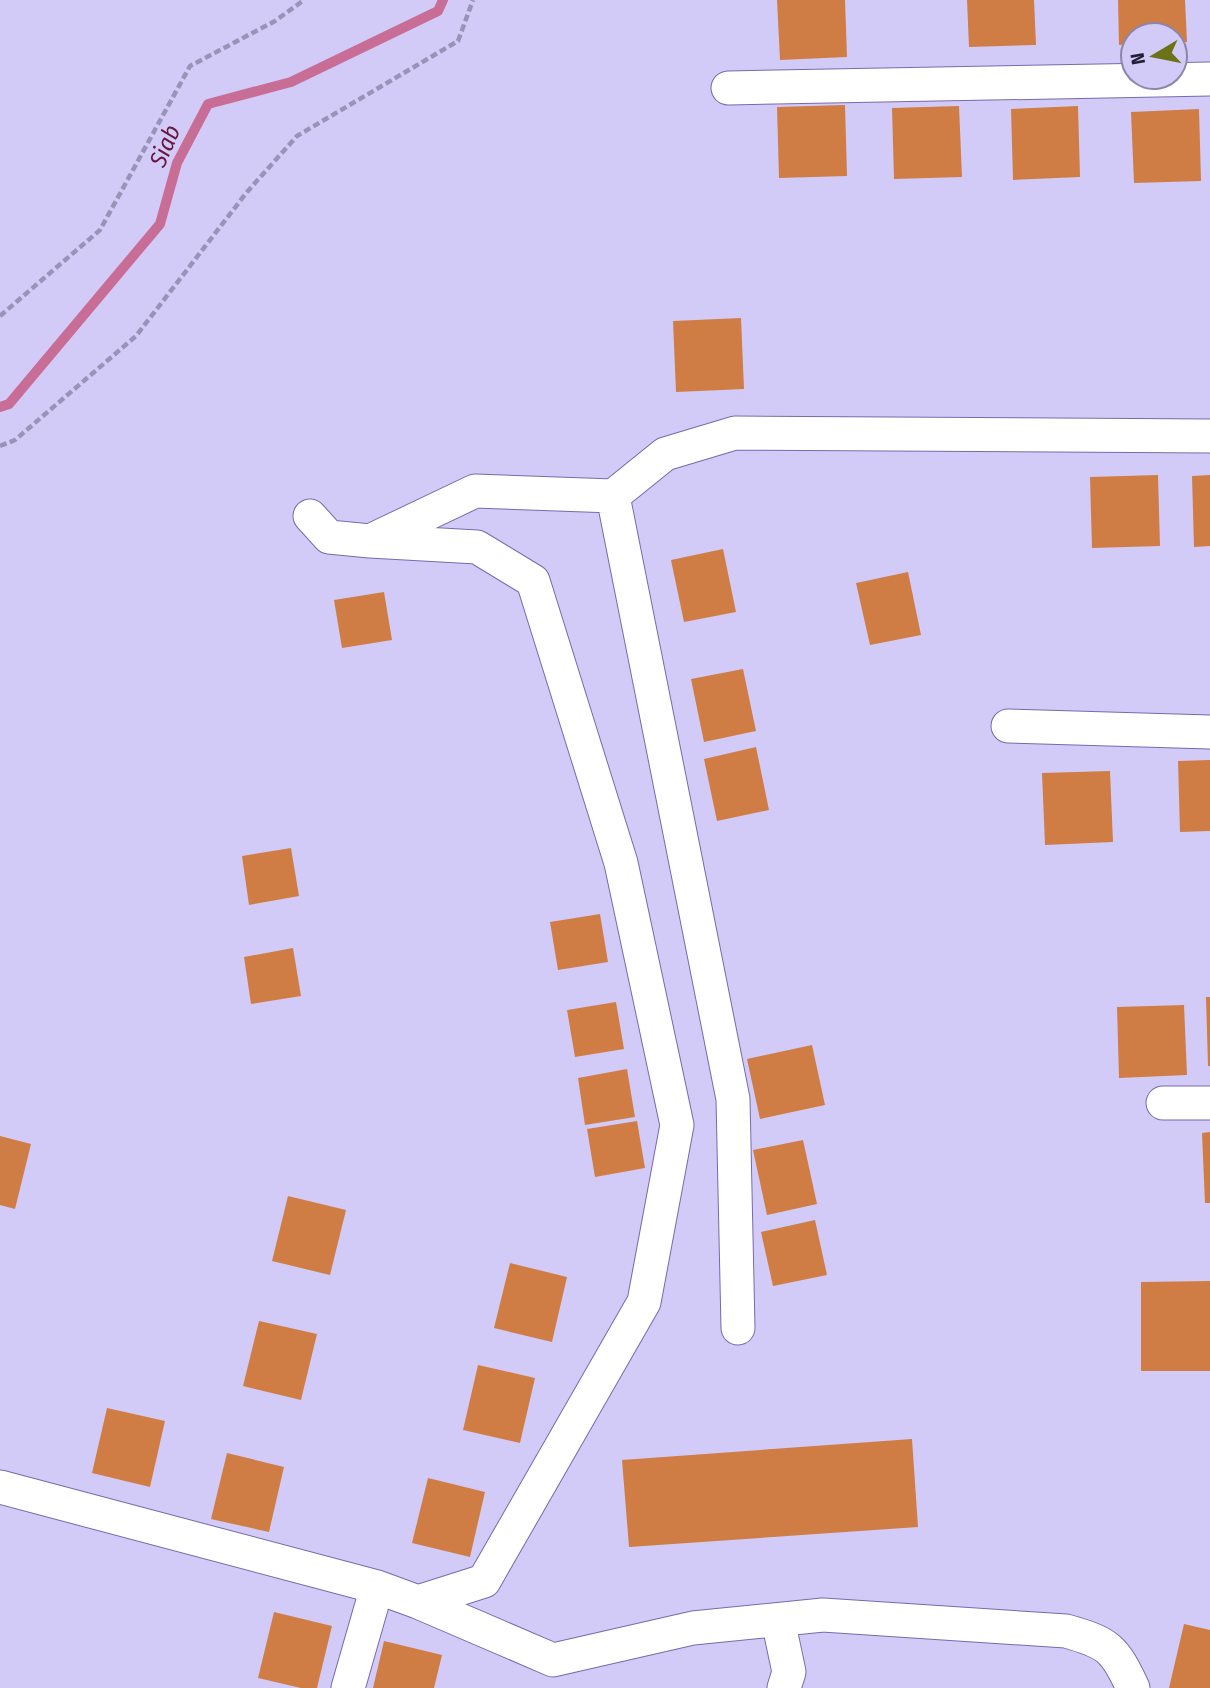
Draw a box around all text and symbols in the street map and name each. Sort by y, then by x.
north arrow [1119,21,1189,91]
text: N [1125,51,1150,66]
water label: Siab [143,121,186,172]

